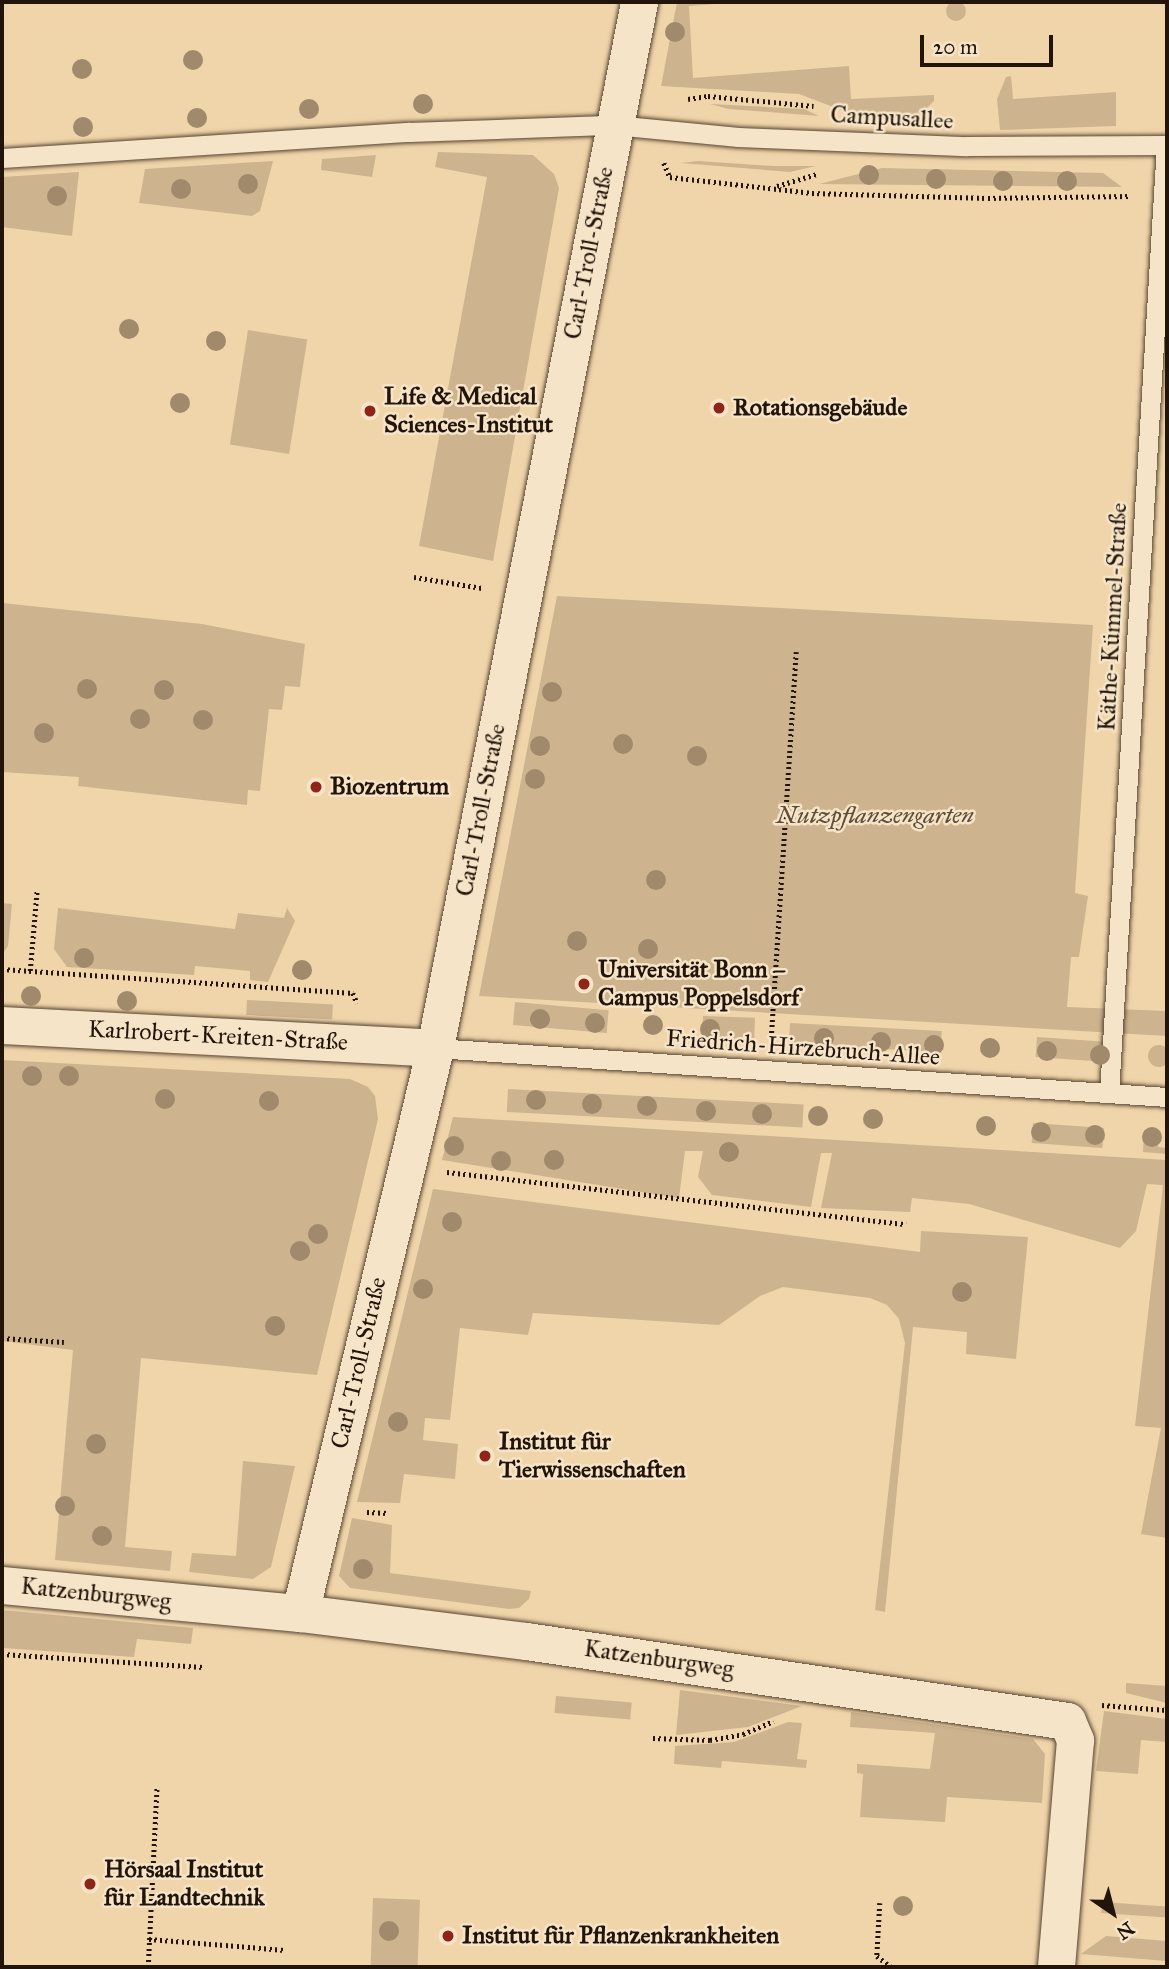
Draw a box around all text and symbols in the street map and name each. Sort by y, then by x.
scale bar [924,21,1057,65]
text: 20 m [933,34,978,60]
street label: Campusallee [830,100,954,136]
street label: Carl-Troll-Straße [558,164,620,342]
place label: Life & Medical Sciences-Institut [384,383,553,439]
place label: Rotationsgebäude [733,394,907,422]
marker: Rotationsgebäude [711,400,727,416]
marker: Life & Medical Sciences-Institut [362,403,378,419]
street label: Käthe-Kümmel-Straße [1093,502,1133,732]
street label: Carl-Troll-Straße [450,721,512,899]
place label: Biozentrum [330,773,449,801]
marker: Biozentrum [308,779,324,795]
park label: Nutzpflanzengarten [776,802,974,830]
place label: Universität Bonn – Campus Poppelsdorf [598,956,799,1012]
marker: Universität Bonn – Campus Poppelsdorf [576,976,592,992]
street label: Karlrobert-Kreiten-Straße [87,1015,349,1057]
street label: Friedrich-Hirzebruch-Allee [665,1024,941,1072]
street label: Carl-Troll-Straße [325,1274,393,1452]
place label: Institut für Tierwissenschaften [499,1428,686,1484]
marker: Institut für Tierwissenschaften [477,1448,493,1464]
street label: Katzenburgweg [19,1572,173,1616]
street label: Katzenburgweg [582,1634,736,1684]
place label: Hörsaal Institut für Landtechnik [104,1856,265,1912]
marker: Hörsaal Institut für Landtechnik [82,1876,98,1892]
north arrow [1078,1878,1148,1948]
text: N [1112,1917,1139,1945]
place label: Institut für Pflanzenkrankheiten [462,1922,779,1950]
marker: Institut für Pflanzenkrankheiten [440,1928,456,1944]

